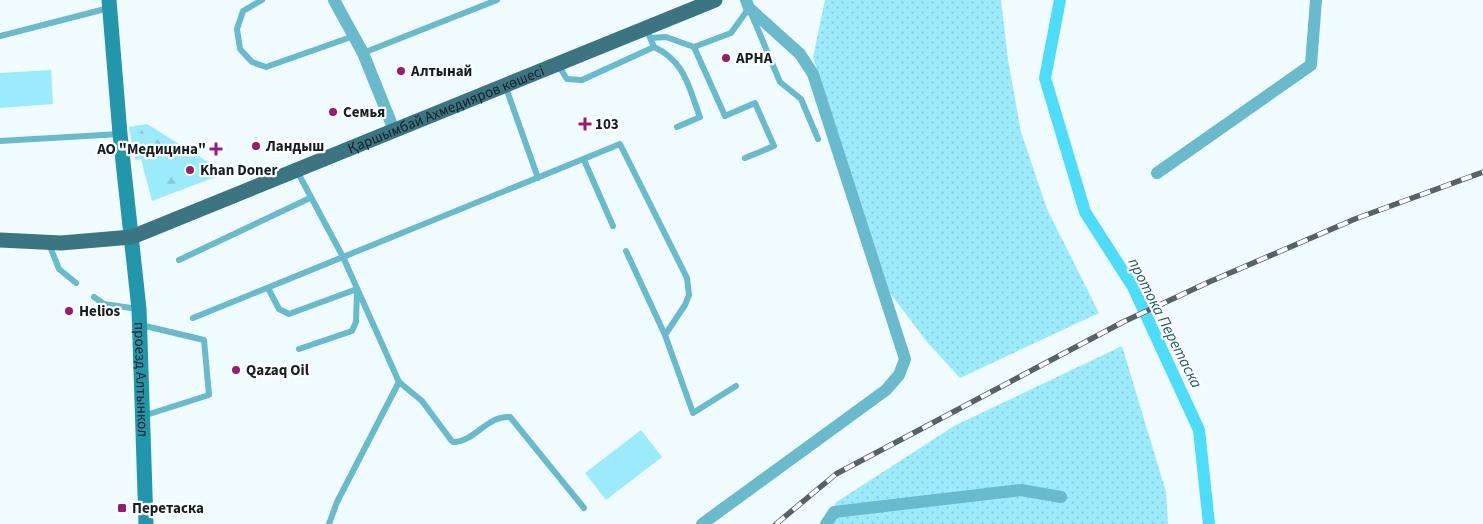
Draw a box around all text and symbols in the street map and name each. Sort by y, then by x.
place label: АРНА [735,48,773,69]
marker: АРНА [720,52,732,64]
street label: Қаршымбай Ахмедияров көшесі [344,60,547,159]
place label: Алтынай [410,61,472,82]
marker: Алтынай [395,65,407,77]
place label: Семья [343,102,385,123]
marker: Семья [327,106,339,118]
place label: 103 [595,114,619,135]
marker: 103 [579,118,591,130]
place label: Ландыш [265,136,324,157]
place label: АО "Медицина" [96,139,206,160]
marker: Ландыш [250,140,262,152]
marker: АО "Медицина" [210,143,222,155]
place label: Khan Doner [200,160,277,181]
marker: Khan Doner [184,164,196,176]
water label: протока Перетаска [1123,254,1208,392]
place label: Helios [79,301,121,322]
marker: Helios [63,305,75,317]
street label: проезд Алтынкол [129,322,154,437]
place label: Qazaq Oil [246,360,310,381]
marker: Qazaq Oil [230,364,242,376]
place label: Перетаска [132,498,204,519]
marker: Перетаска [116,502,128,514]

